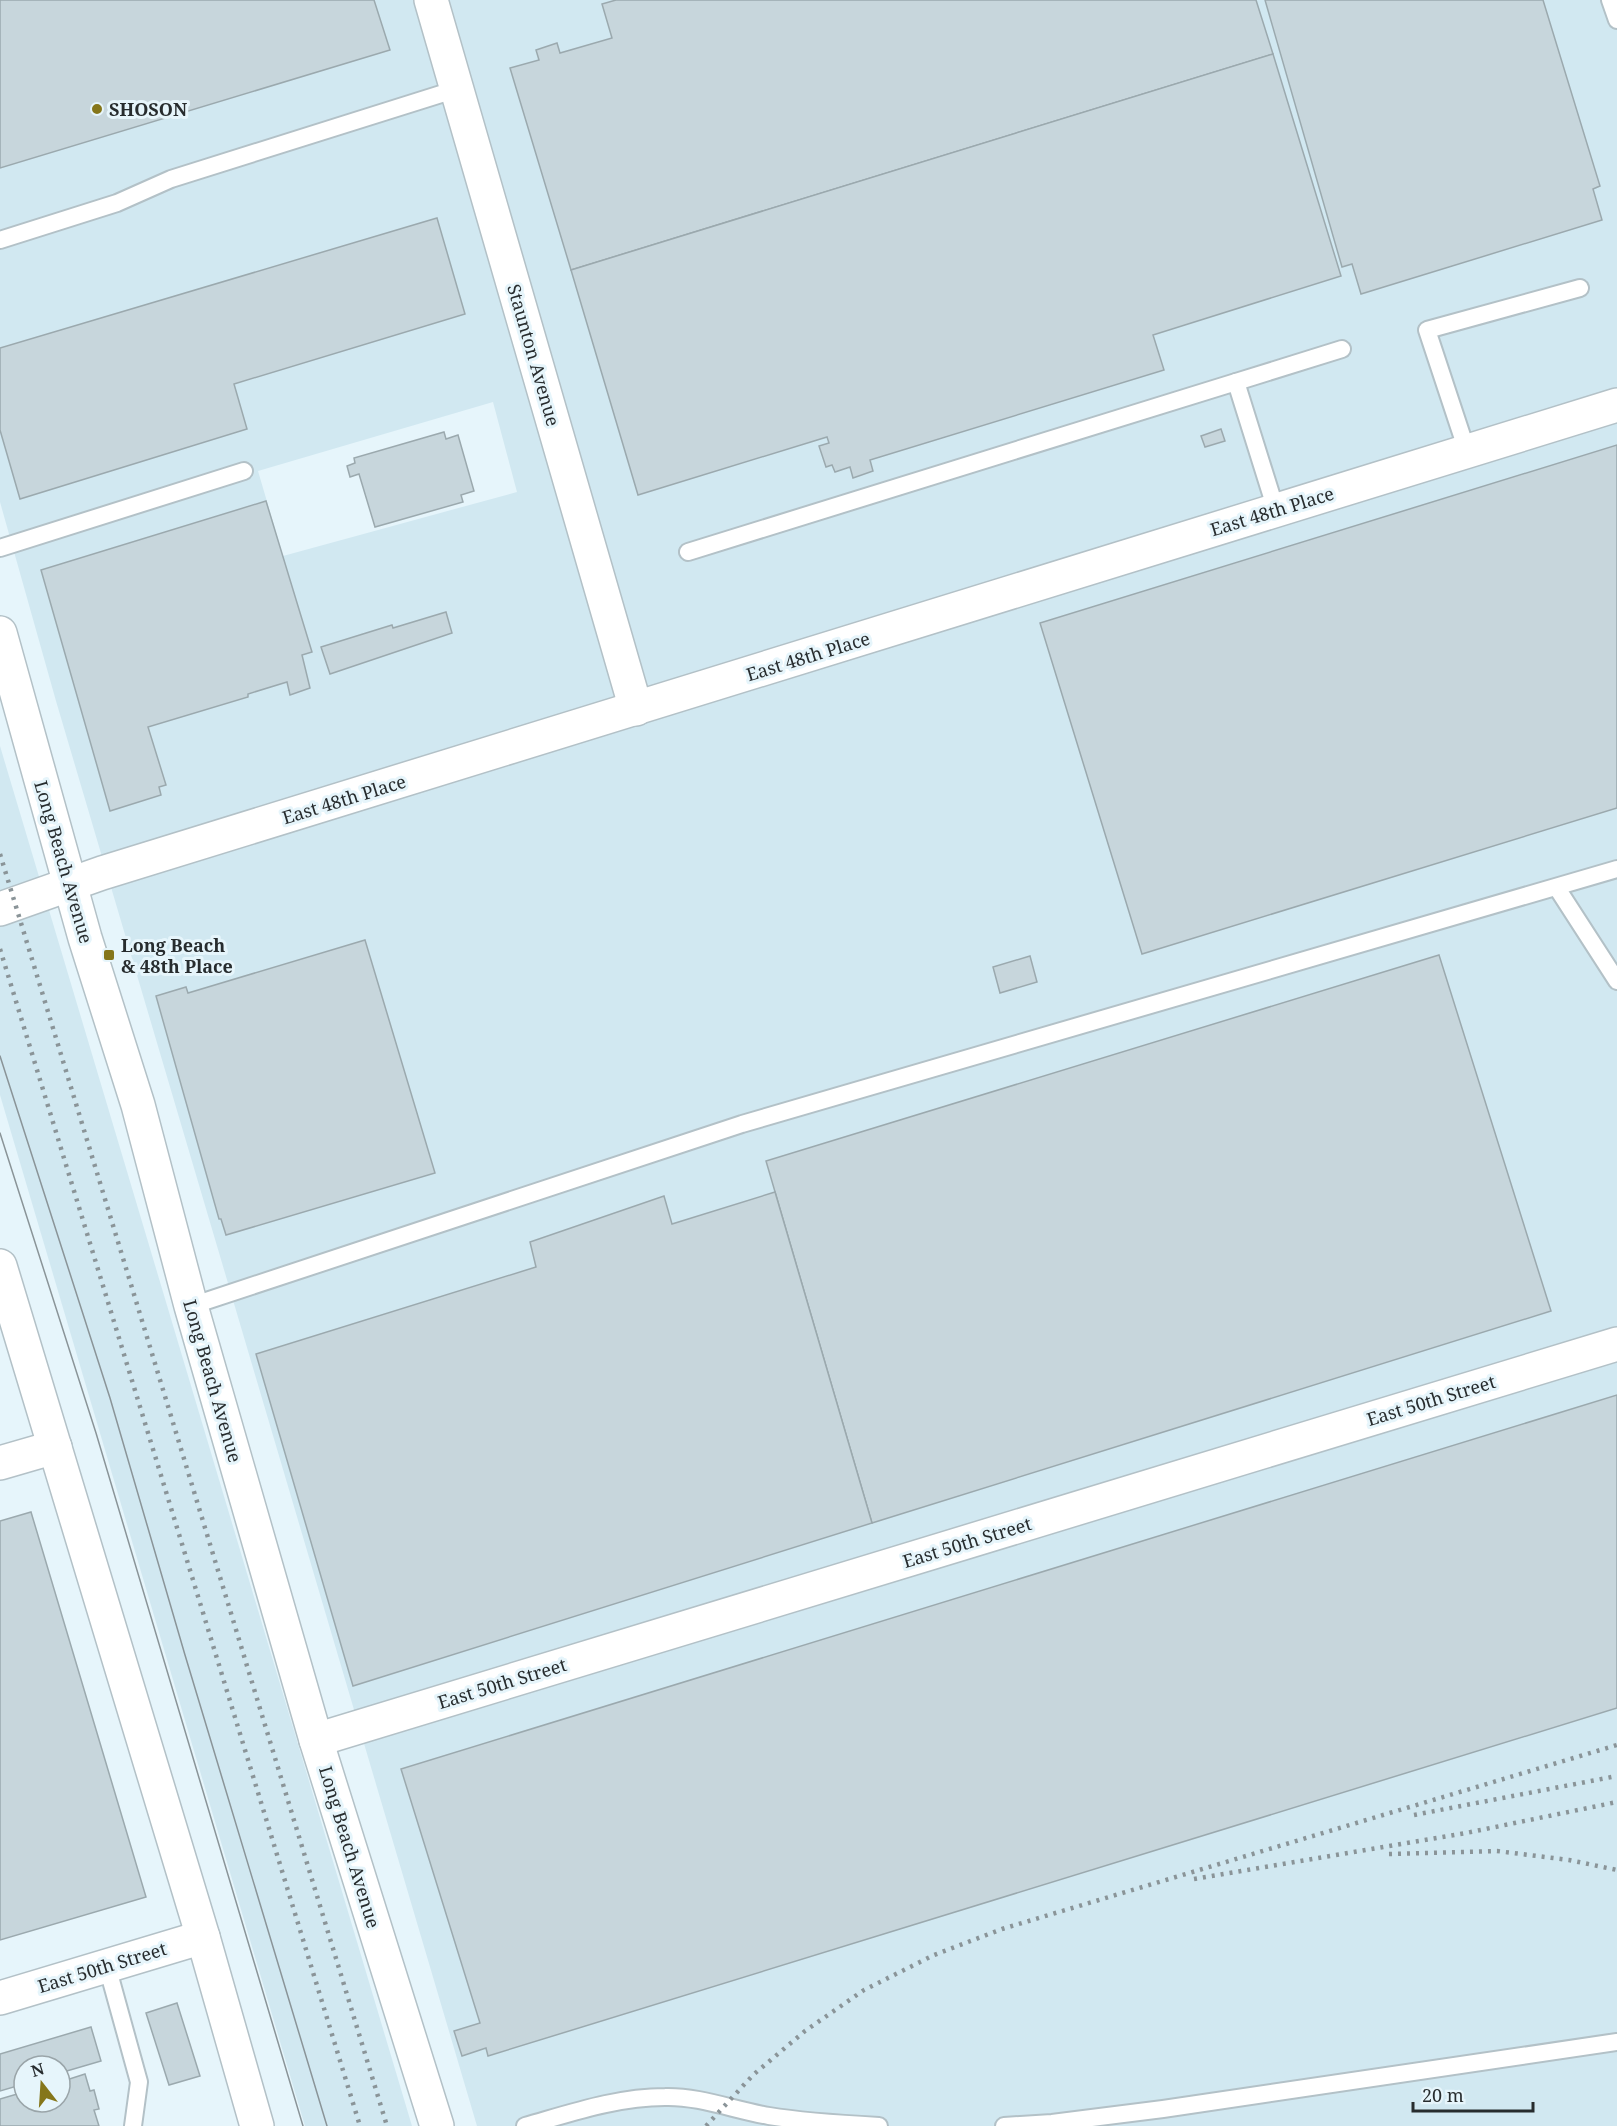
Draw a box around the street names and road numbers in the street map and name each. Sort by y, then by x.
street label: Staunton Avenue [502,281,566,429]
street label: East 48th Place [1207,481,1337,541]
street label: East 48th Place [743,626,873,686]
street label: East 48th Place [279,769,409,829]
street label: Long Beach Avenue [29,778,99,946]
street label: Long Beach Avenue [178,1297,248,1465]
street label: East 50th Street [1364,1369,1498,1431]
street label: East 50th Street [900,1511,1034,1573]
street label: East 50th Street [435,1652,569,1714]
street label: Long Beach Avenue [314,1763,386,1931]
street label: East 50th Street [35,1936,169,1998]

